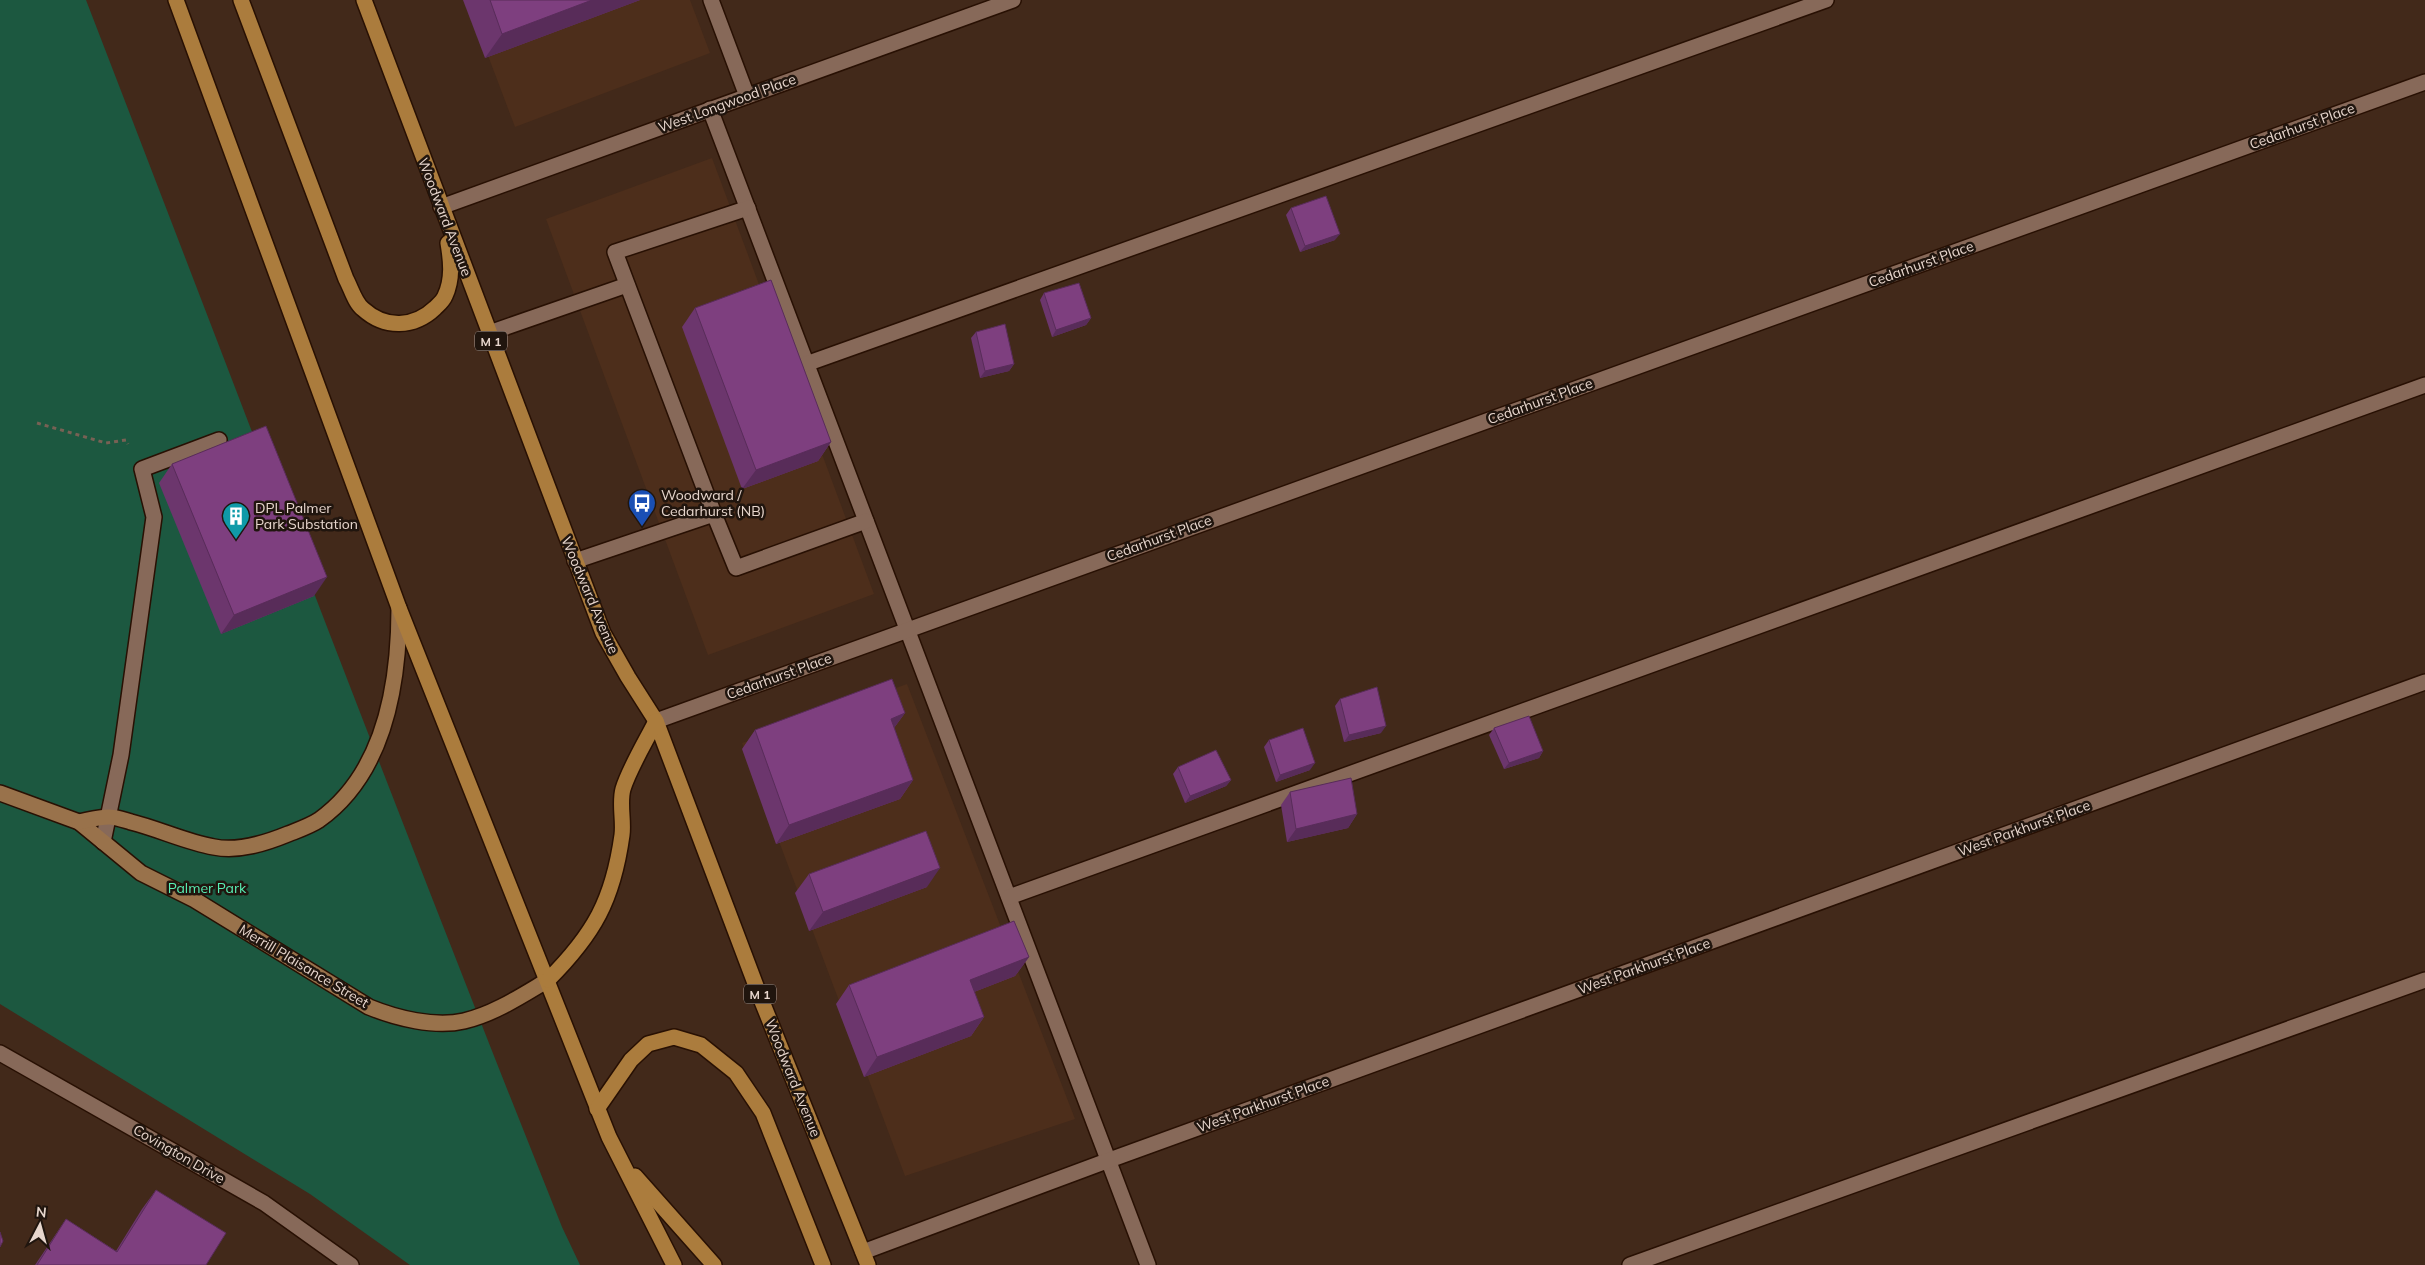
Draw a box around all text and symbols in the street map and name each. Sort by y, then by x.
street label: West Longwood Place [656,70,798,136]
street label: Cedarhurst Place [2247,99,2357,153]
street label: Woodward Avenue [414,155,476,279]
street label: Cedarhurst Place [1866,237,1976,291]
road number: M 1 [475,332,507,351]
street label: Cedarhurst Place [1485,374,1595,428]
place label: Woodward / Cedarhurst (NB) [661,486,765,520]
bus stop icon: Woodward / Cedarhurst (NB) [627,488,657,527]
place label: DPL Palmer Park Substation [255,499,358,533]
building icon: DPL Palmer Park Substation [221,501,251,540]
street label: Cedarhurst Place [1104,511,1214,565]
street label: Woodward Avenue [557,534,623,656]
street label: Cedarhurst Place [724,649,834,703]
street label: West Parkhurst Place [1956,796,2092,860]
park label: Palmer Park [168,879,247,897]
street label: Merrill Plaisance Street [236,920,372,1012]
street label: West Parkhurst Place [1576,934,1712,998]
road number: M 1 [744,984,776,1004]
street label: Woodward Avenue [761,1017,825,1139]
street label: West Parkhurst Place [1195,1072,1331,1136]
street label: Covington Drive [130,1120,228,1188]
north arrow [15,1200,65,1250]
text: N [35,1203,48,1222]

